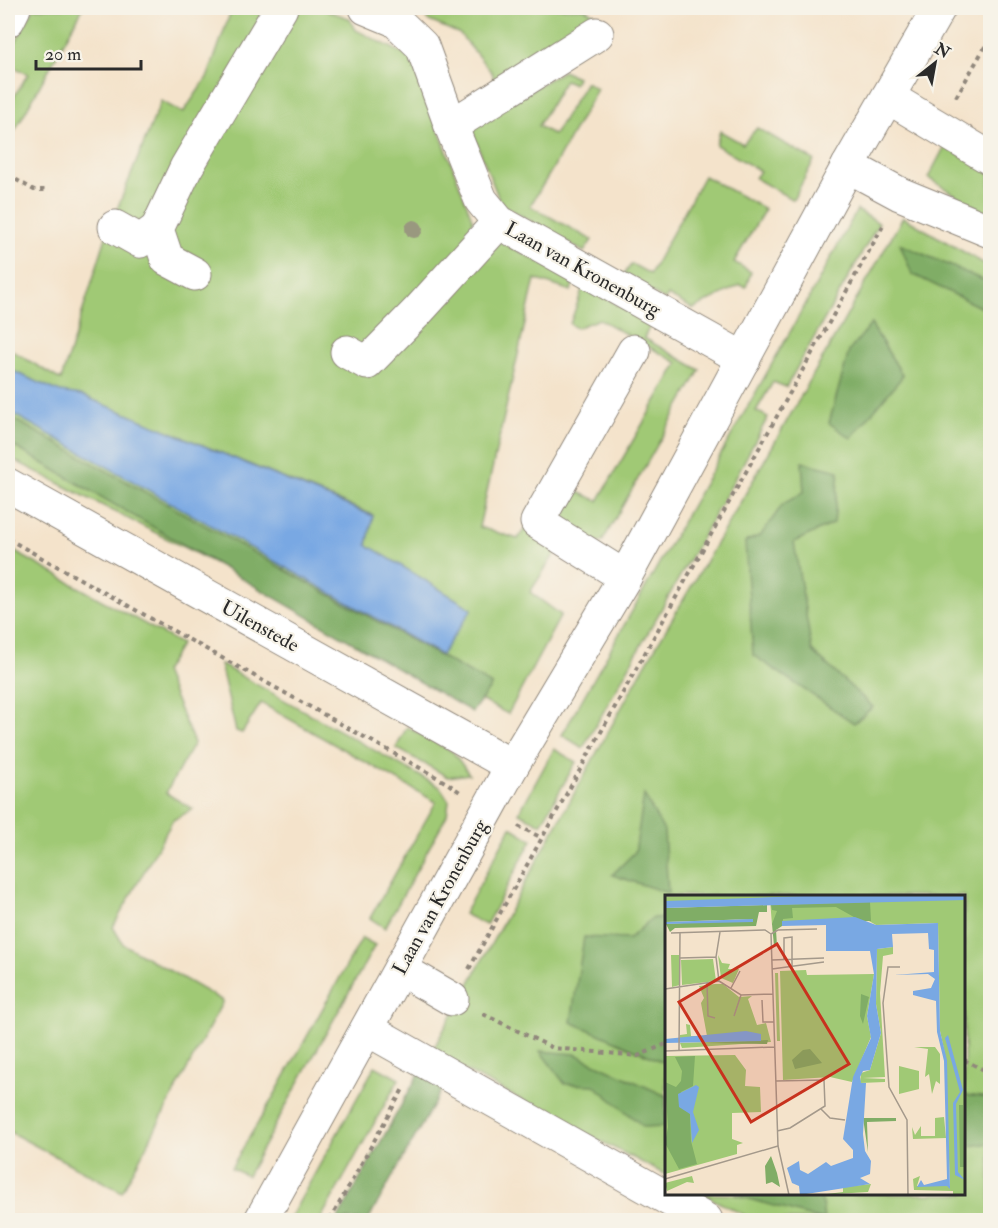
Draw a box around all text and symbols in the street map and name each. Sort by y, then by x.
scale bar [36,33,141,71]
north arrow [905,33,965,93]
text: N [930,38,954,64]
text: 20 m [45,43,81,66]
street label: Laan van Kronenburg [501,216,666,323]
street label: Uilenstede [217,594,303,658]
street label: Laan van Kronenburg [387,814,494,979]
inset map [665,895,965,1195]

